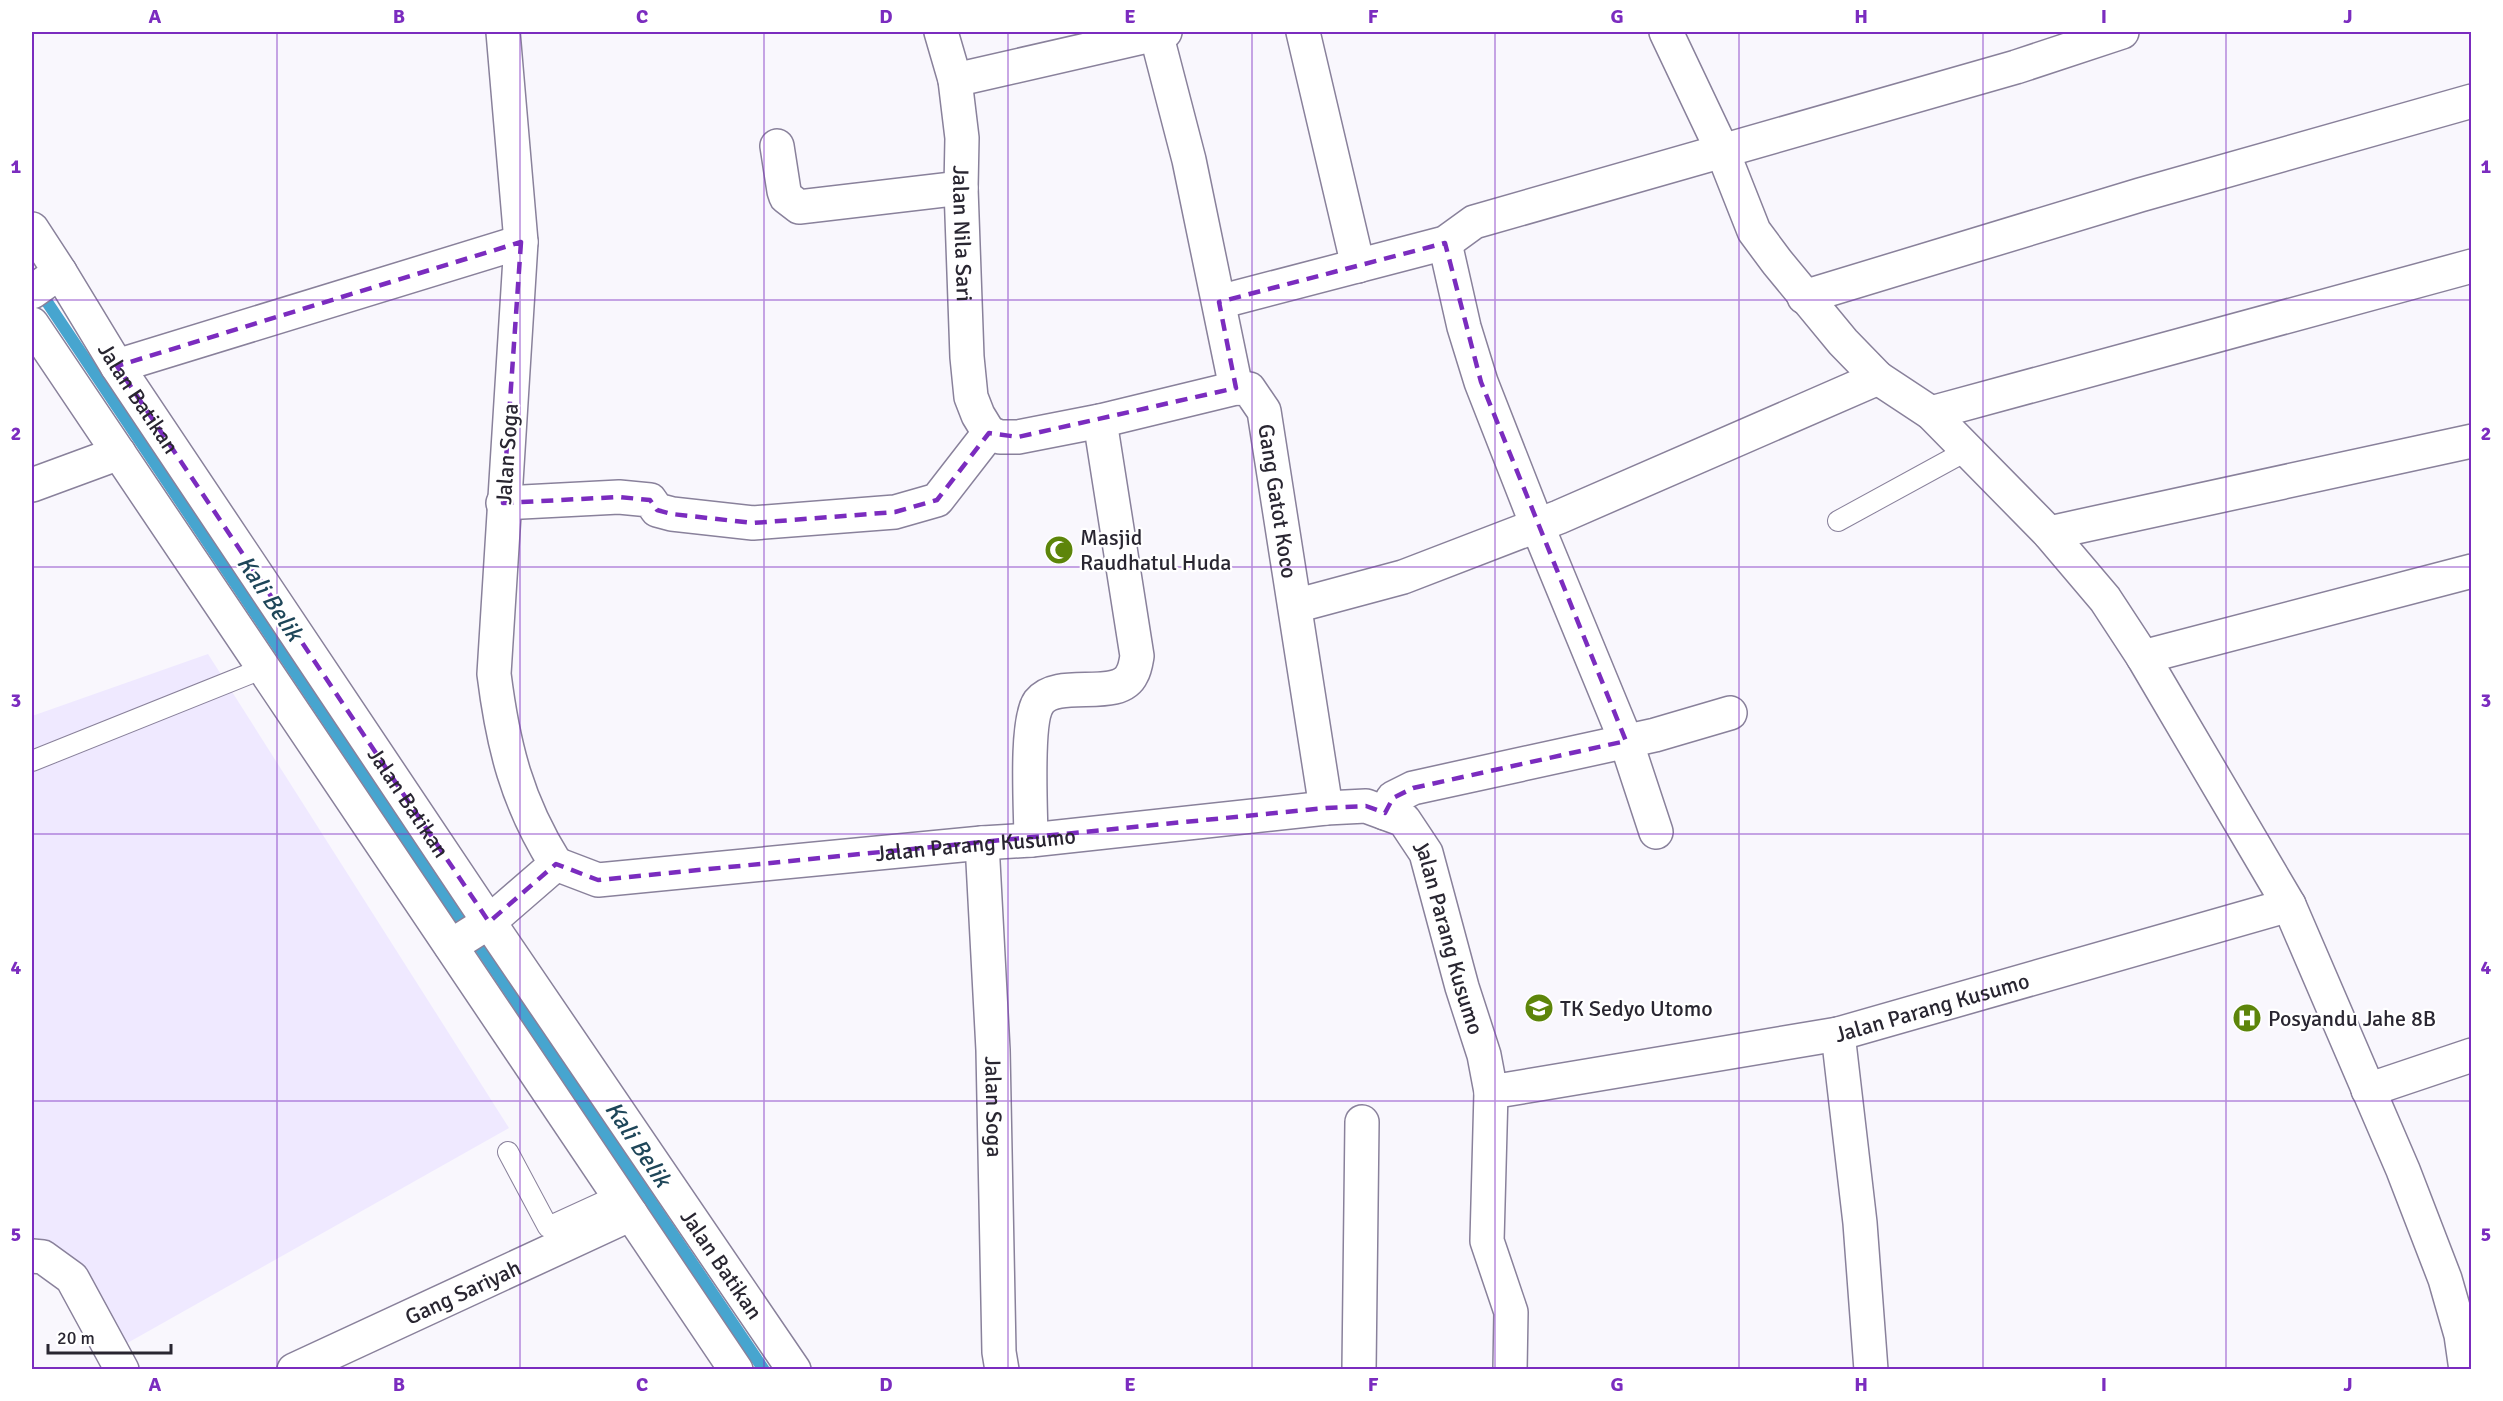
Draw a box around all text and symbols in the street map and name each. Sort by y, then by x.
text: A [149,4,162,29]
text: B [393,4,405,29]
text: C [636,4,648,29]
text: D [879,4,893,29]
text: E [1124,4,1136,29]
text: F [1368,4,1379,29]
text: G [1610,4,1624,29]
text: H [1854,4,1868,29]
text: I [2101,4,2107,29]
text: J [2343,4,2353,29]
text: 1 [11,154,22,179]
text: 1 [2481,154,2492,179]
street label: Jalan Nila Sari [947,165,979,302]
street label: Jalan Batikan [93,338,185,459]
street label: Jalan Soga [490,403,524,505]
text: 2 [11,421,21,446]
text: 2 [2481,421,2491,446]
street label: Gang Gatot Koco [1253,422,1303,580]
place label: Masjid Raudhatul Huda [1080,524,1232,576]
mosque icon: Masjid Raudhatul Huda [1043,534,1075,566]
water label: Kali Belik [230,549,311,648]
text: 3 [11,688,21,713]
text: 3 [2481,688,2491,713]
street label: Jalan Batikan [362,742,455,863]
street label: Jalan Parang Kusumo [874,822,1077,867]
street label: Jalan Parang Kusumo [1407,834,1490,1038]
text: 4 [11,955,22,980]
text: 4 [2481,955,2492,980]
street label: Jalan Parang Kusumo [1831,967,2032,1048]
school or university icon: TK Sedyo Utomo [1523,992,1555,1024]
place label: TK Sedyo Utomo [1560,995,1713,1022]
hospital icon: Posyandu Jahe 8B [2231,1002,2263,1034]
place label: Posyandu Jahe 8B [2268,1005,2436,1032]
street label: Jalan Soga [980,1056,1009,1158]
water label: Kali Belik [598,1095,679,1194]
street label: Jalan Batikan [675,1204,769,1324]
text: 5 [11,1222,21,1247]
text: 5 [2481,1222,2491,1247]
street label: Gang Sariyah [401,1253,525,1330]
scale bar [48,1317,171,1355]
text: 20 m [57,1327,95,1349]
text: A [149,1372,162,1397]
text: B [393,1372,405,1397]
text: C [636,1372,648,1397]
text: D [879,1372,893,1397]
text: E [1124,1372,1136,1397]
text: F [1368,1372,1379,1397]
text: G [1610,1372,1624,1397]
text: H [1854,1372,1868,1397]
text: I [2101,1372,2107,1397]
text: J [2343,1372,2353,1397]

